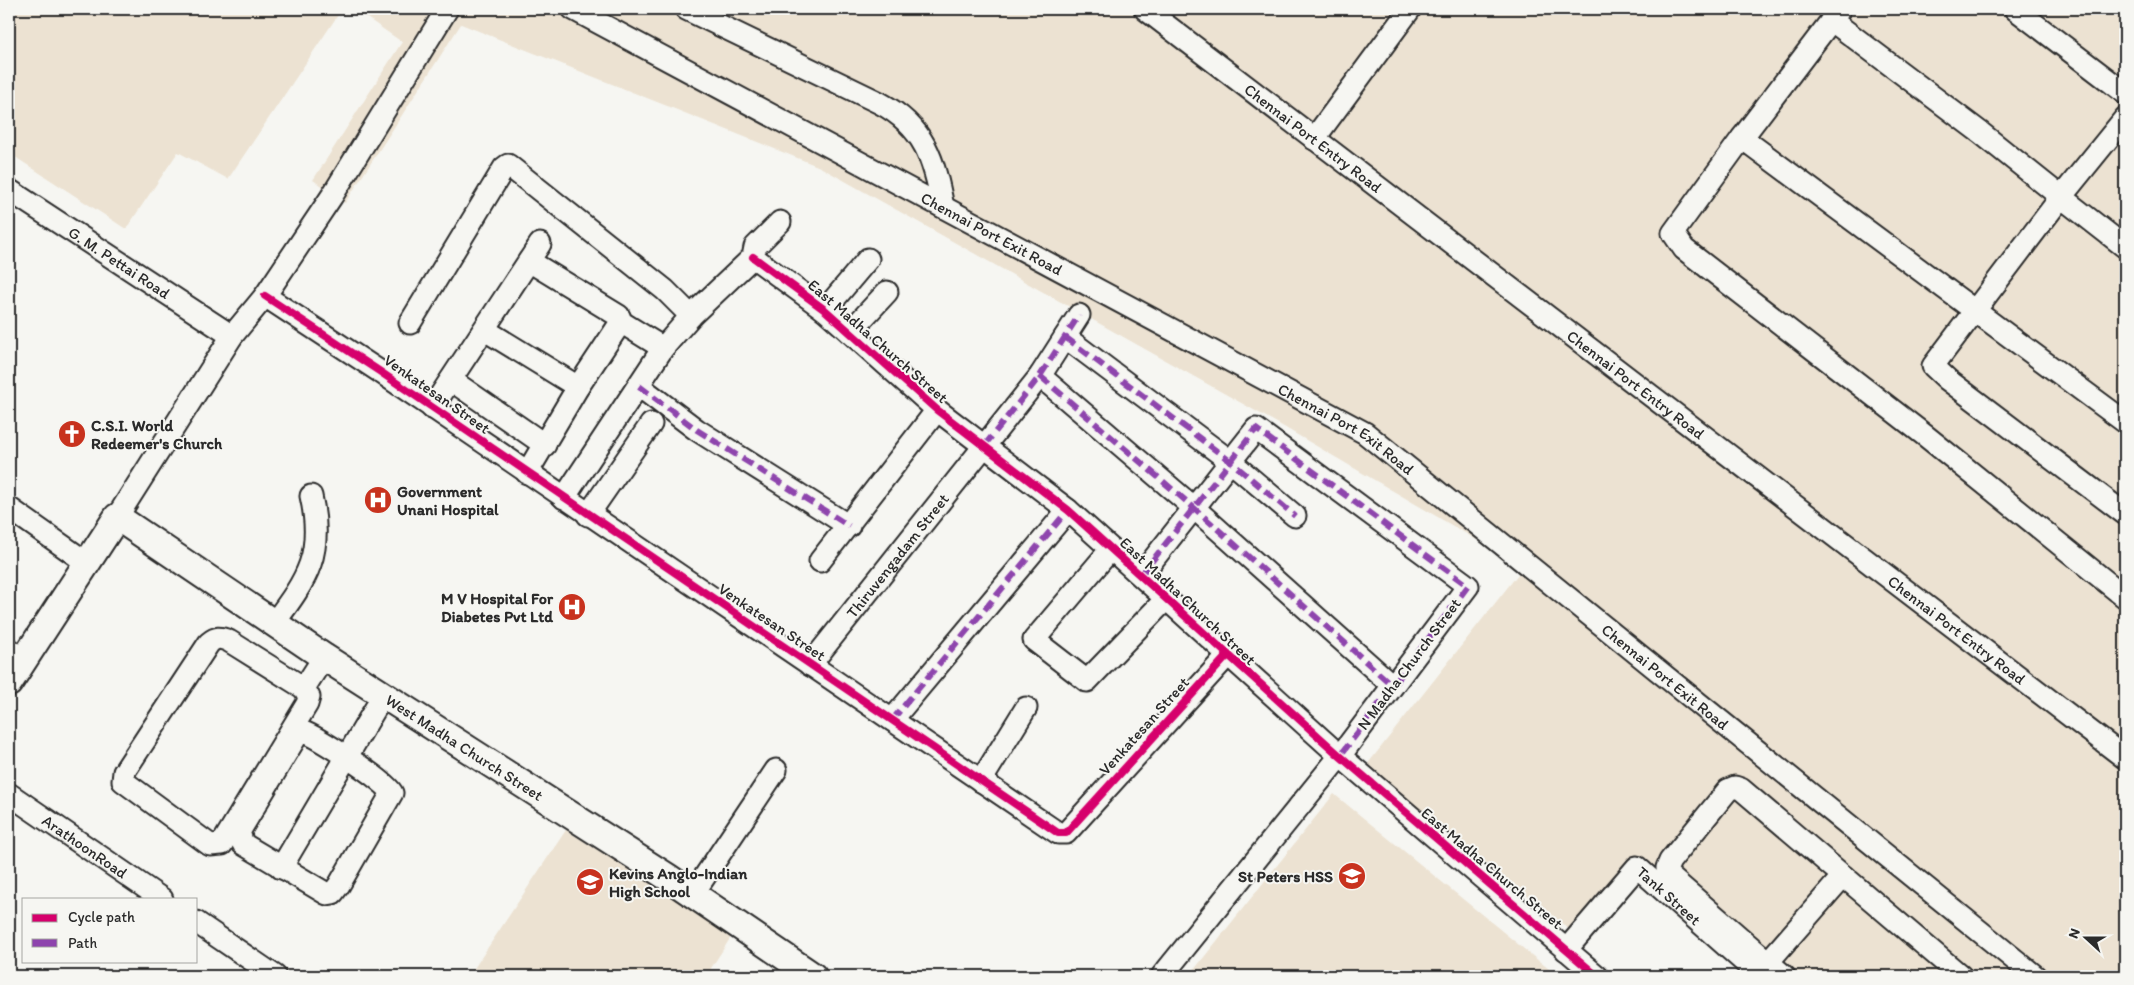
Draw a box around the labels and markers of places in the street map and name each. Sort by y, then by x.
place label: C.S.I. World Redeemer's Church [91,416,223,453]
church icon: C.S.I. World Redeemer's Church [57,419,87,449]
place label: Government Unani Hospital [397,482,499,520]
hospital icon: Government Unani Hospital [363,485,393,515]
place label: M V Hospital For Diabetes Pvt Ltd [441,589,554,626]
hospital icon: M V Hospital For Diabetes Pvt Ltd [557,592,587,622]
school or university icon: St Peters HSS [1337,861,1367,891]
place label: Kevins Anglo-Indian High School [609,864,748,902]
school or university icon: Kevins Anglo-Indian High School [575,867,605,897]
place label: St Peters HSS [1238,867,1333,886]

